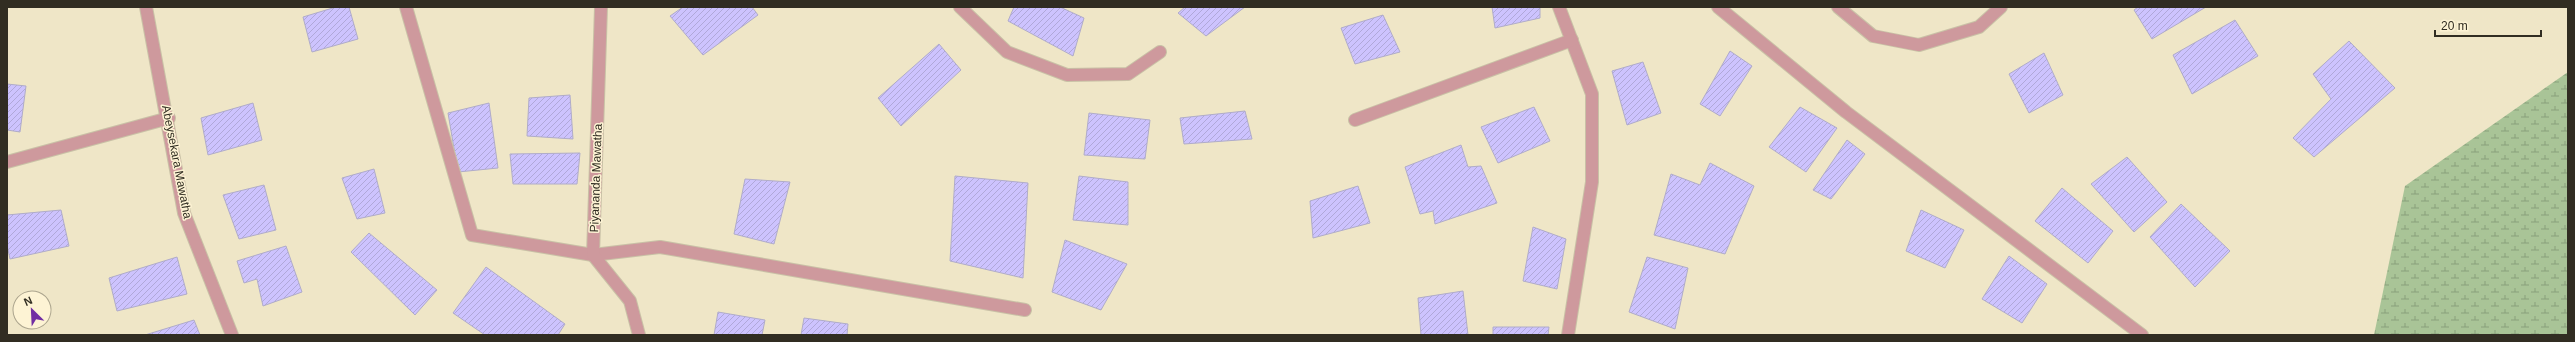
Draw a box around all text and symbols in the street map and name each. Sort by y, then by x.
scale bar [2435,12,2541,38]
text: 20 m [2441,19,2468,33]
street label: Abeysekara Mawatha [159,104,195,220]
street label: Piyananda Mawatha [587,123,605,233]
north arrow [12,290,52,330]
text: N [22,294,34,308]

